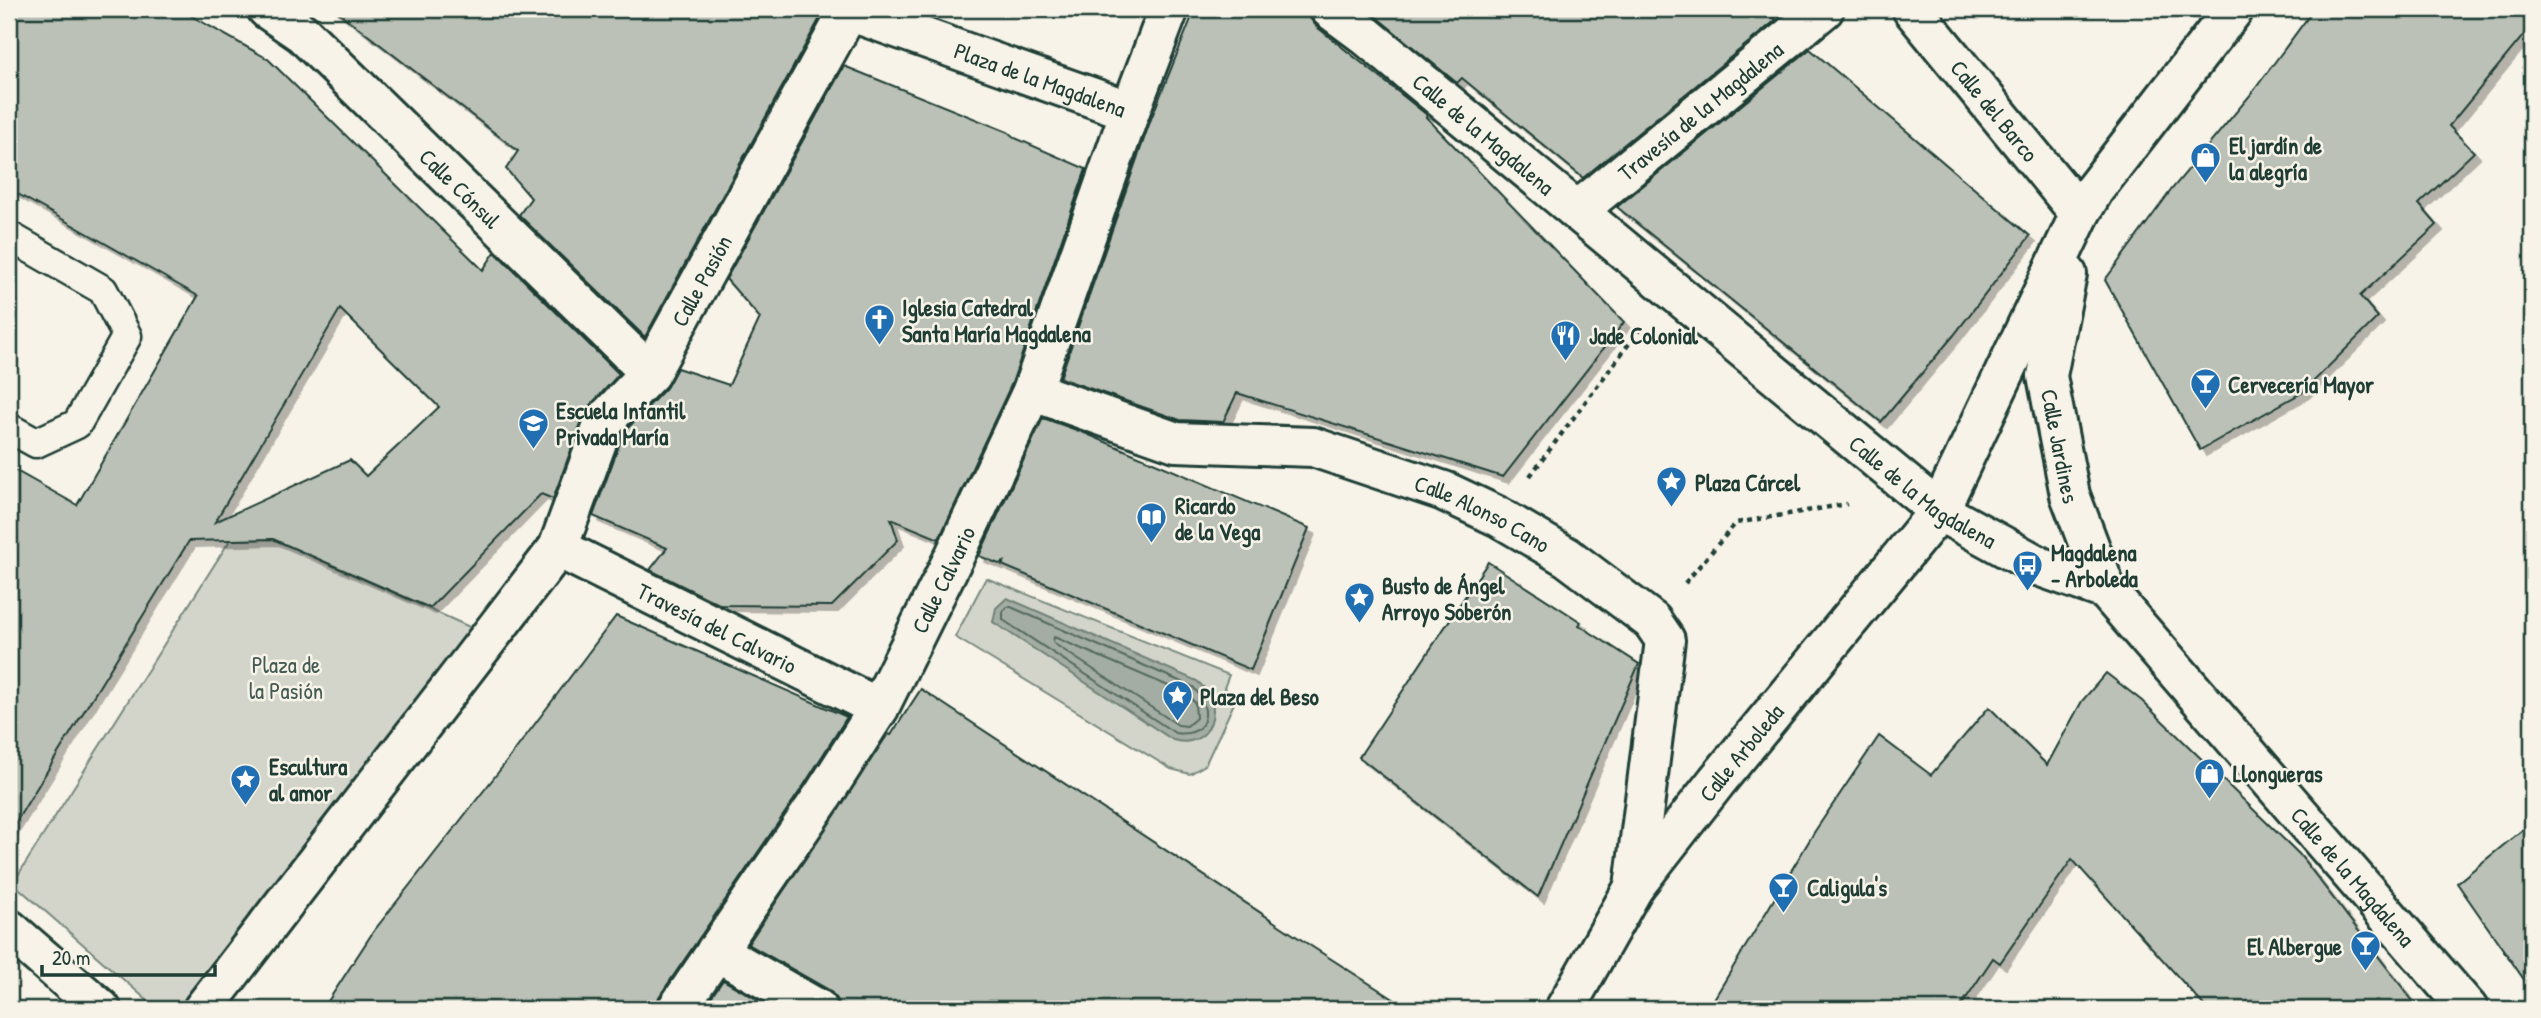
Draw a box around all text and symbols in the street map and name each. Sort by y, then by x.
street label: Travesía de la Magdalena [1611,33,1789,187]
street label: Plaza de la Magdalena [950,34,1130,124]
street label: Calle del Barco [1944,53,2046,168]
street label: Calle de la Magdalena [1406,66,1561,202]
place label: El jardín de la alegría [2229,130,2323,188]
street label: Calle Cónsul [413,141,509,235]
shop icon: El jardín de la alegría [2189,141,2223,185]
street label: Calle Pasión [663,229,739,332]
place label: Iglesia Catedral Santa María Magdalena [902,292,1091,350]
church icon: Iglesia Catedral Santa María Magdalena [862,303,896,347]
restaurant icon: Jade Colonial [1549,318,1583,362]
place label: Jade Colonial [1589,320,1699,351]
bar icon: Cervecería Mayor [2188,367,2222,411]
place label: Cervecería Mayor [2228,369,2374,401]
street label: Calle Jardines [2034,386,2087,507]
place label: Escuela Infantil Privada María [556,395,686,452]
school or university icon: Escuela Infantil Privada María [516,406,550,450]
street label: Calle de la Magdalena [1843,428,2002,555]
place icon: Plaza Cárcel [1655,465,1689,509]
street label: Calle Alonso Cano [1411,467,1556,559]
place label: Plaza Cárcel [1695,467,1801,498]
place label: Ricardo de la Vega [1175,490,1260,548]
library icon: Ricardo de la Vega [1135,501,1169,545]
street label: Calle Calvario [903,521,982,638]
place label: Magdalena - Arboleda [2051,537,2138,594]
bus stop icon: Magdalena - Arboleda [2011,548,2045,592]
place label: Busto de Ángel Arroyo Soberón [1382,570,1511,628]
street label: Travesía del Calvario [632,575,802,680]
place icon: Busto de Ángel Arroyo Soberón [1342,581,1376,625]
park label: Plaza de la Pasión [249,649,323,706]
place icon: Plaza del Beso [1160,679,1194,723]
place label: Plaza del Beso [1200,681,1320,712]
street label: Calle Arboleda [1691,697,1790,808]
place label: Escultura al amor [269,751,347,808]
shop icon: Llongueras [2193,756,2227,800]
place label: Llongueras [2233,758,2323,790]
place icon: Escultura al amor [229,762,263,806]
street label: Calle de la Magdalena [2284,800,2423,953]
bar icon: Caligula's [1767,870,1801,914]
place label: Caligula's [1807,872,1887,904]
bar icon: El Albergue [2348,929,2382,973]
place label: El Albergue [2247,931,2343,963]
scale bar [42,934,215,978]
text: 20 m [52,943,90,972]

